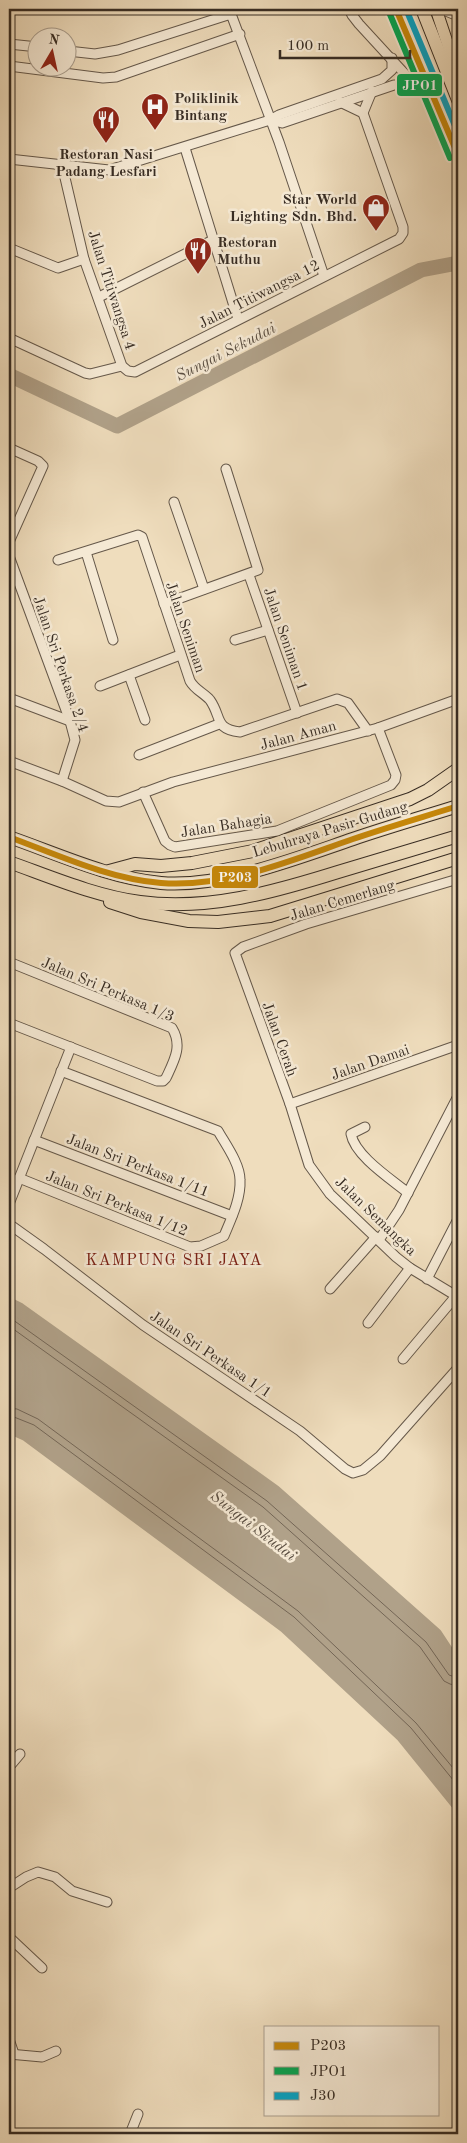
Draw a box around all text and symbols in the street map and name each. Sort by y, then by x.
north arrow [28,28,78,78]
scale bar [280,28,410,60]
text: N [47,32,61,48]
text: 100 m [287,39,329,54]
line badge: JPO1 [396,73,443,97]
text: JPO1 [402,79,438,93]
hospital icon: Poliklinik Bintang [140,92,170,131]
place label: Poliklinik Bintang [174,92,240,124]
restaurant icon: Restoran Nasi Padang Lesfari [91,105,121,144]
place label: Restoran Nasi Padang Lesfari [55,148,157,180]
place label: Star World Lighting Sdn. Bhd. [230,193,357,225]
shop icon: Star World Lighting Sdn. Bhd. [361,193,391,232]
street label: Jalan Titiwangsa 4 [84,229,137,352]
restaurant icon: Restoran Muthu [183,236,213,275]
place label: Restoran Muthu [217,236,277,268]
street label: Jalan Titiwangsa 12 [197,258,323,332]
water label: Sungai Sekudai [173,320,279,385]
street label: Jalan Seniman [162,580,207,675]
street label: Jalan Seniman 1 [260,586,309,693]
street label: Jalan Sri Perkasa 2/4 [29,594,90,734]
street label: Jalan Aman [259,719,338,754]
street label: Lebuhraya Pasir Gudang [251,800,410,861]
street label: Jalan Bahagia [180,812,273,841]
line badge: P203 [211,865,259,889]
text: P203 [218,871,252,885]
street label: Jalan Cemerlang [288,878,397,925]
street label: Jalan Sri Perkasa 1/3 [39,956,176,1025]
street label: Jalan Cerah [258,1000,299,1079]
street label: Jalan Damai [329,1043,412,1084]
street label: Jalan Sri Perkasa 1/11 [64,1132,211,1201]
street label: Jalan Sri Perkasa 1/12 [43,1169,190,1240]
street label: Jalan Semangka [332,1175,419,1260]
district label: KAMPUNG SRI JAYA [85,1253,263,1269]
street label: Jalan Sri Perkasa 1/1 [147,1309,274,1401]
water label: Sungai Skudai [207,1488,299,1565]
legend [264,2026,440,2116]
text: P203 [310,2039,346,2054]
text: JPO1 [310,2065,348,2080]
text: J30 [310,2089,336,2104]

